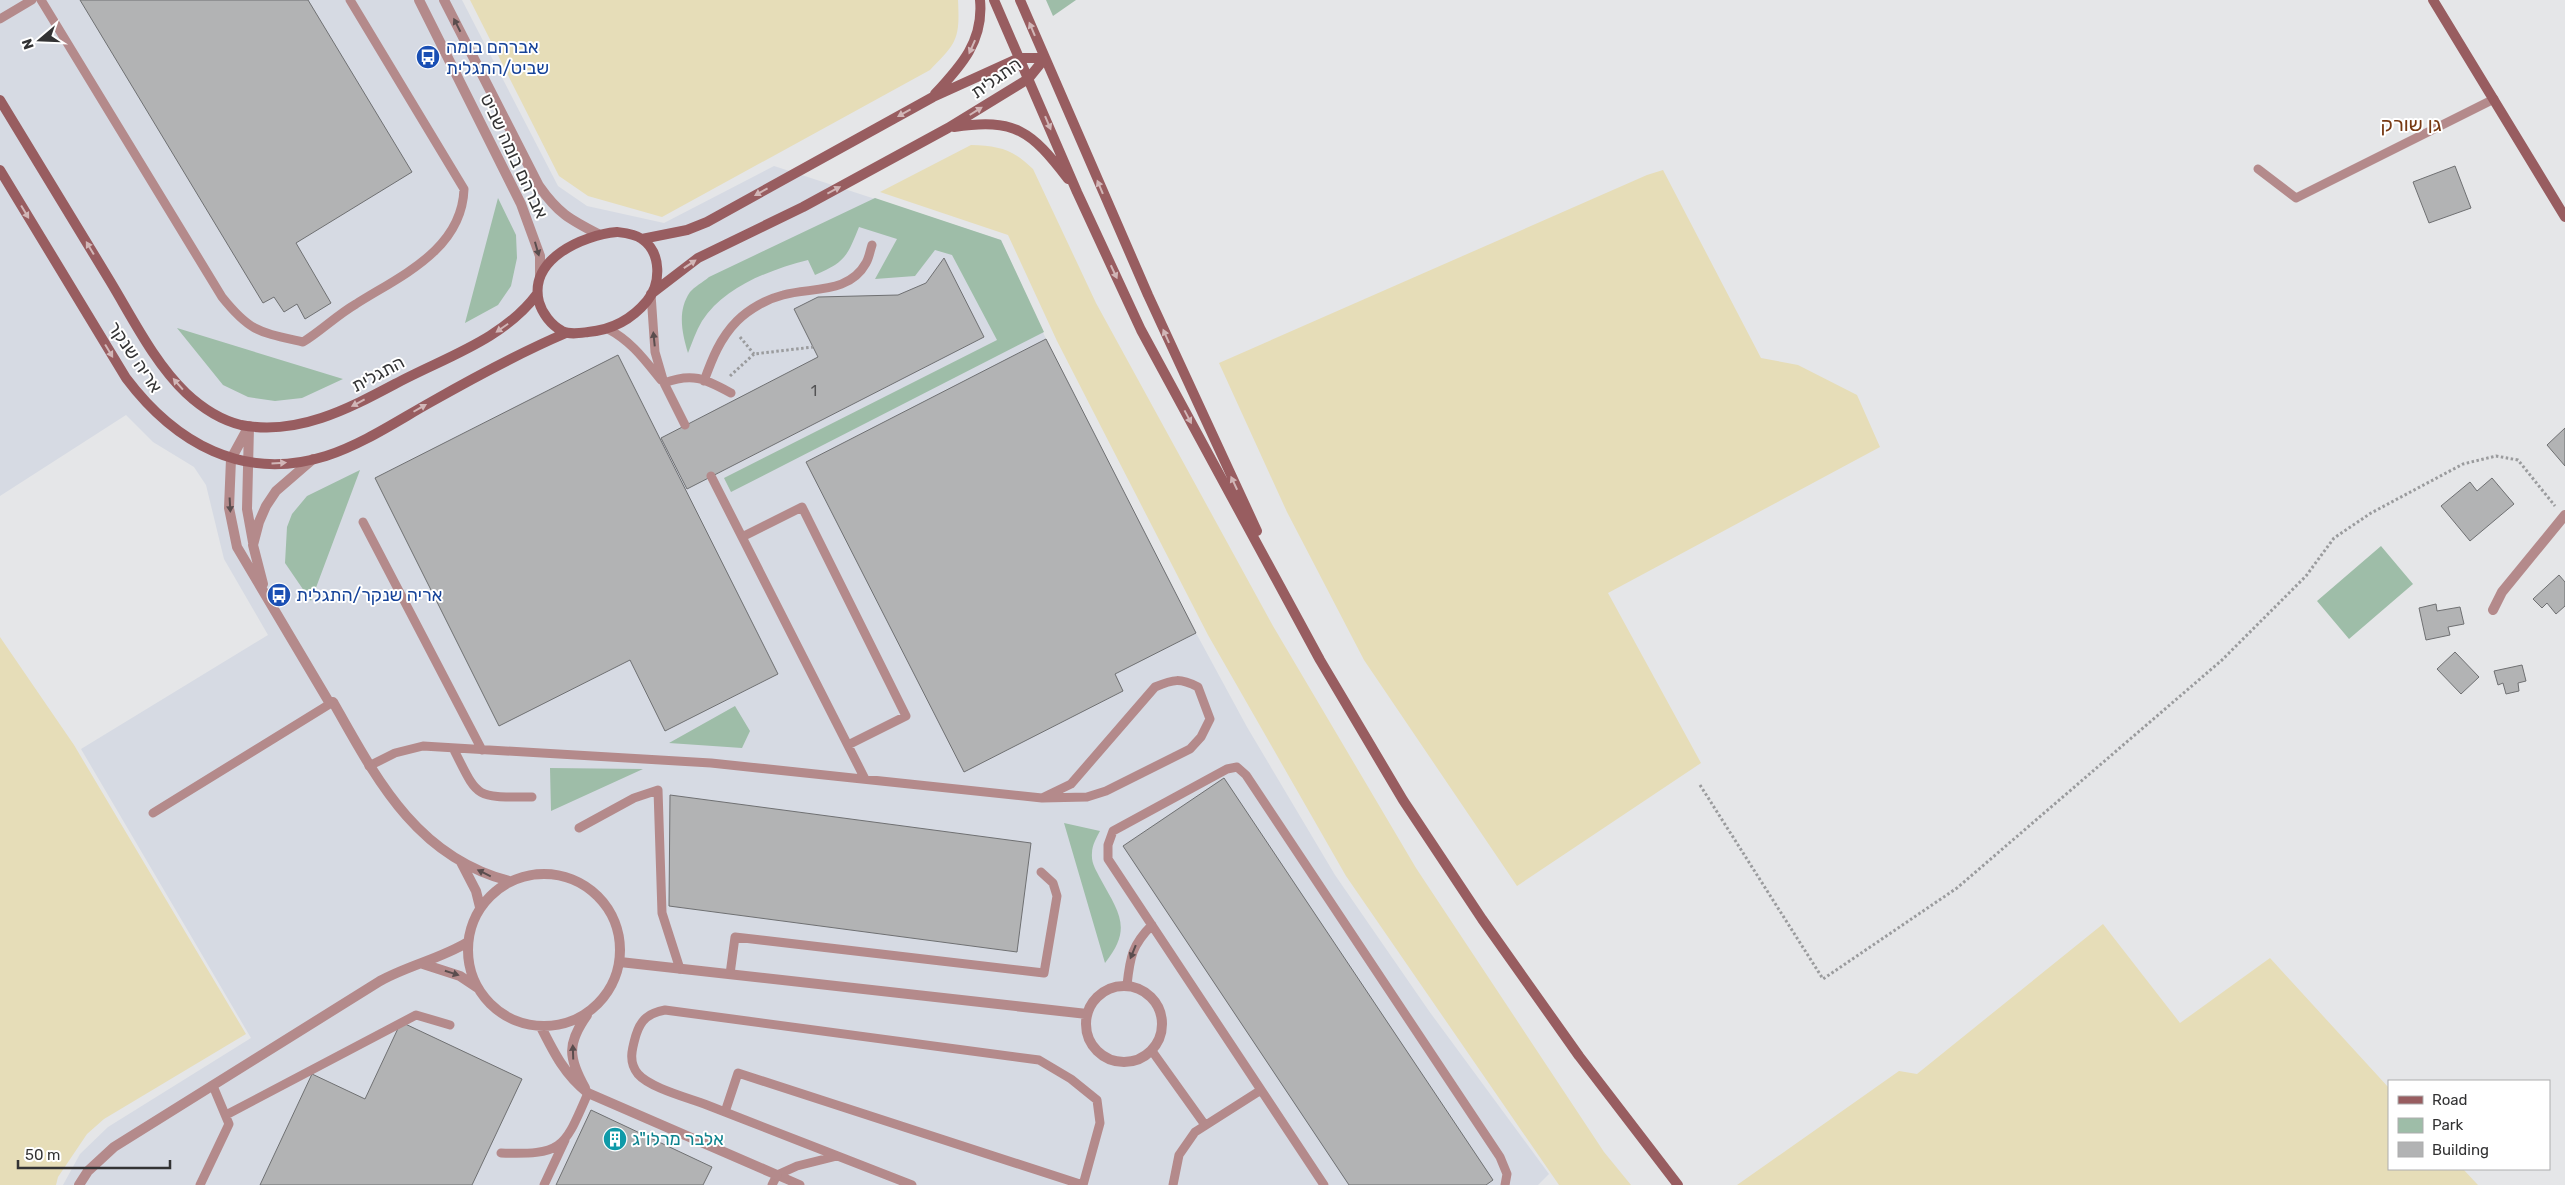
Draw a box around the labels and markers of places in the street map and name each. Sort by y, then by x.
place label: אברהם בומה שביט/התגלית [446,36,549,79]
bus stop icon: אברהם בומה שביט/התגלית [415,44,441,70]
bus stop icon: אריה שנקר/התגלית [266,582,292,608]
place label: אריה שנקר/התגלית [296,584,442,606]
building icon: אלבר מרלו"ג [602,1126,628,1152]
place label: אלבר מרלו"ג [632,1128,724,1150]

